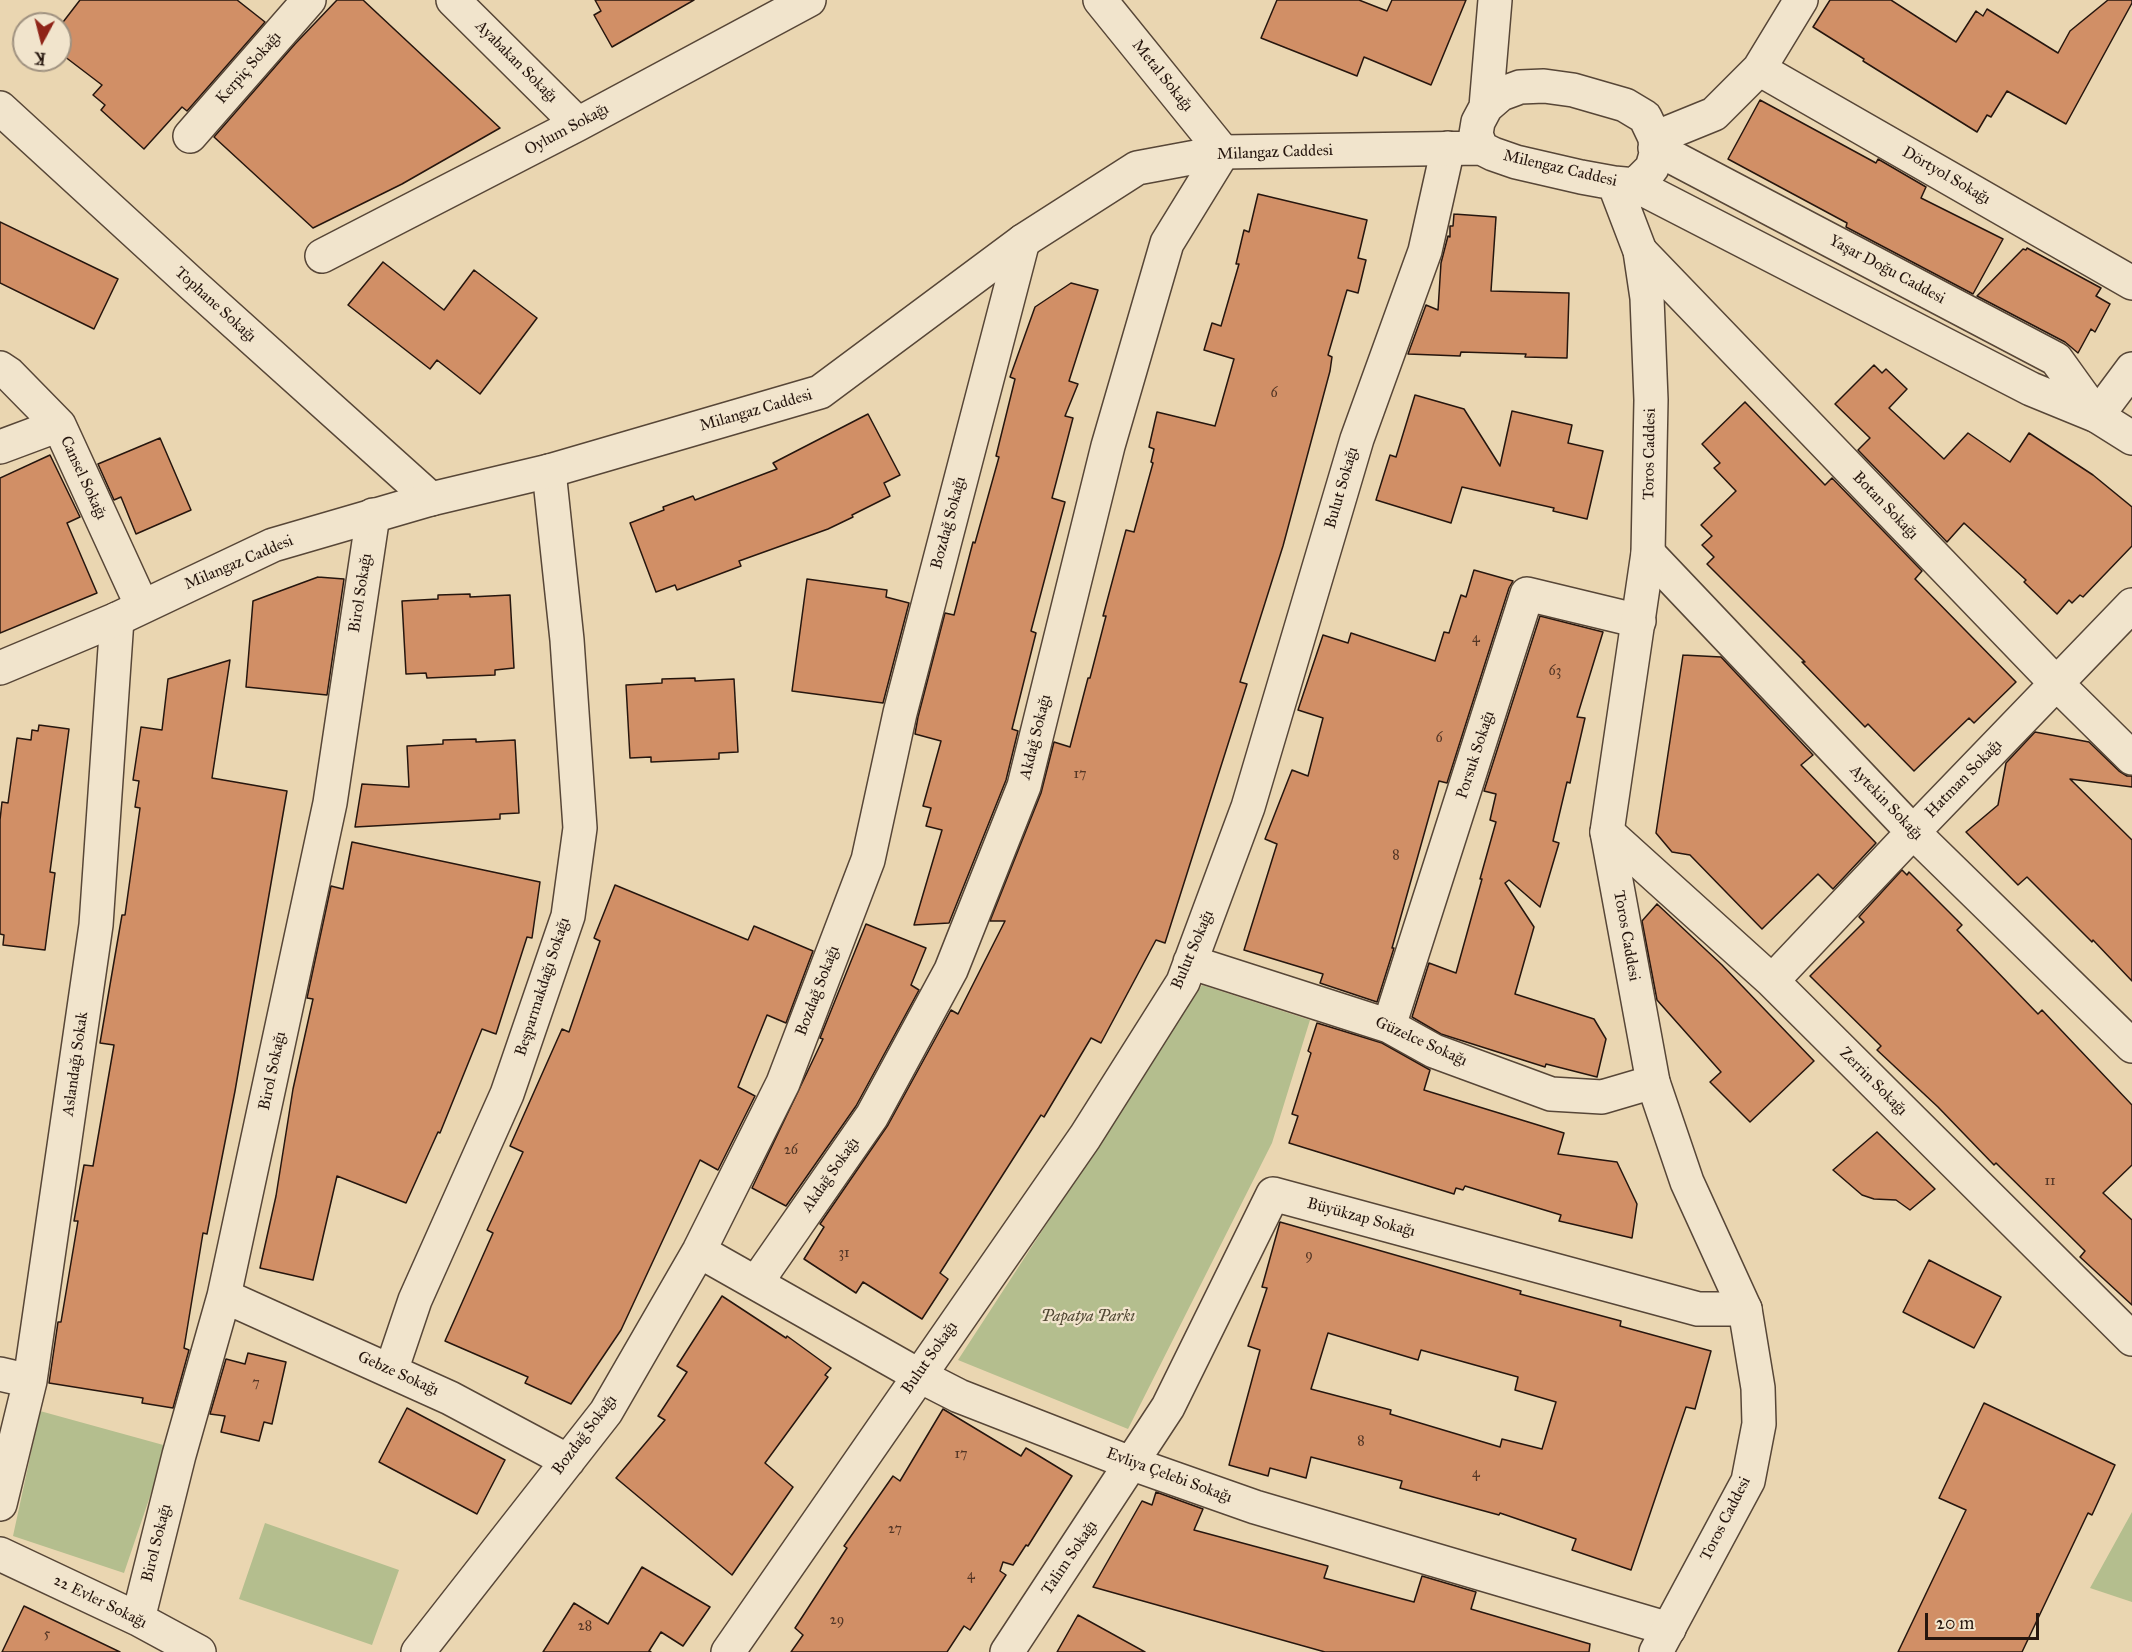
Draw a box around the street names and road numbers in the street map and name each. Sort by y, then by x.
street label: Ayabakan Sokağı [471,17,561,107]
street label: Kerpiç Sokağı [212,28,286,108]
street label: Metal Sokağı [1127,36,1197,116]
street label: Oylum Sokağı [522,100,612,160]
street label: Milangaz Caddesi [1217,141,1333,165]
street label: Dörtyol Sokağı [1898,143,1994,209]
street label: Milengaz Caddesi [1501,147,1619,191]
street label: Yaşar Doğu Caddesi [1826,231,1948,309]
street label: Tophane Sokağı [170,263,260,347]
street label: Milangaz Caddesi [697,386,815,436]
street label: Toros Caddesi [1640,408,1660,500]
street label: Cansel Sokağı [55,433,111,523]
street label: Bulut Sokağı [1321,445,1363,531]
street label: Botan Sokağı [1848,468,1922,544]
street label: Bozdağ Sokağı [927,475,971,571]
street label: Milangaz Caddesi [182,531,296,595]
street label: Birol Sokağı [345,552,377,634]
street label: Akdağ Sokağı [1016,692,1056,782]
street label: Porsuk Sokağı [1453,709,1499,801]
street label: Hatman Sokağı [1922,736,2006,822]
street label: Aytekin Sokağı [1845,761,1927,845]
street label: Toros Caddesi [1609,889,1643,983]
street label: Bulut Sokağı [1168,907,1218,993]
street label: Beşparmakdağı Sokağı [511,915,575,1059]
street label: Bozdağ Sokağı [792,943,844,1039]
street label: Aslandağı Sokak [59,1010,93,1118]
street label: Güzelce Sokağı [1372,1013,1470,1071]
street label: Birol Sokağı [255,1030,291,1112]
street label: Zerrin Sokağı [1835,1044,1911,1120]
street label: Akdağ Sokağı [798,1134,864,1216]
street label: Büyükzap Sokağı [1305,1194,1417,1242]
street label: Bulut Sokağı [898,1318,962,1398]
street label: Gebze Sokağı [354,1348,442,1400]
street label: Bozdağ Sokağı [549,1391,621,1479]
street label: Evliya Çelebi Sokağı [1104,1444,1234,1508]
street label: Toros Caddesi [1697,1474,1755,1564]
street label: Birol Sokağı [138,1502,176,1584]
street label: Talim Sokağı [1038,1517,1102,1599]
street label: 22 Evler Sokağı [50,1571,150,1633]

